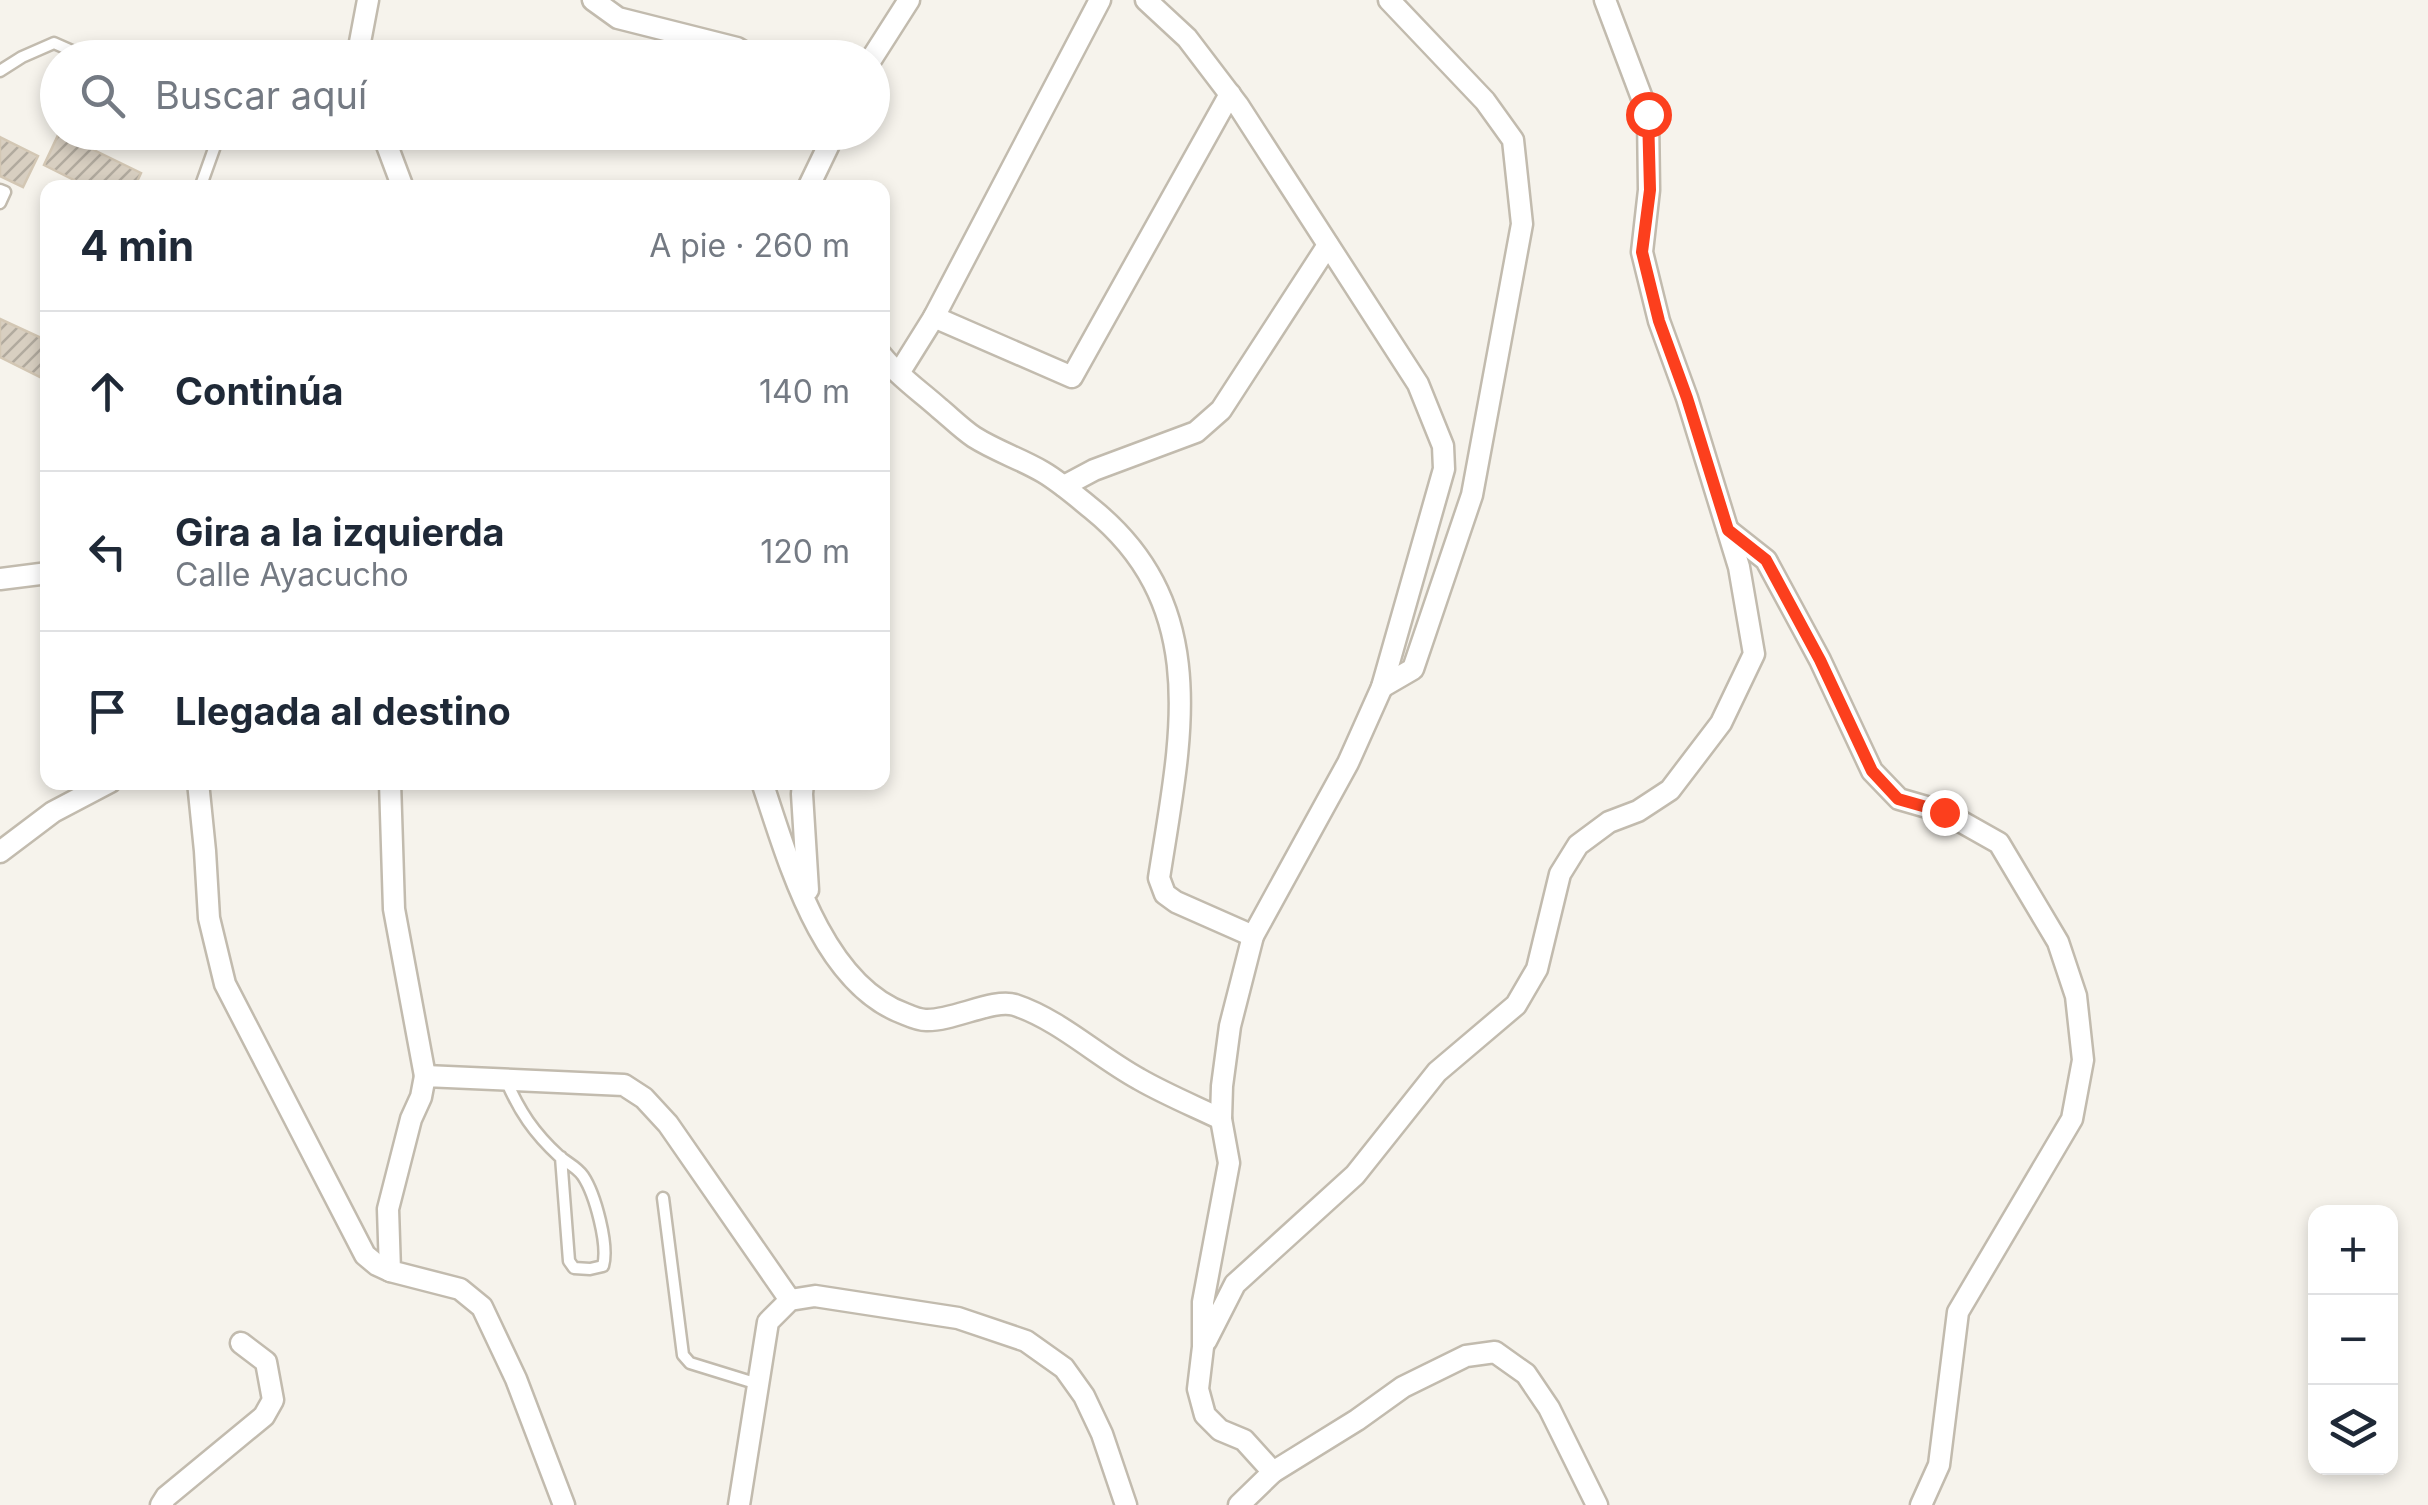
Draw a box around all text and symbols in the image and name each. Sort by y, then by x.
search box [40,40,890,150]
icon: search [75,68,130,123]
text: Buscar aquí [155,72,367,118]
route start [1626,92,1672,138]
text: 4 min [80,220,194,271]
text: A pie · 260 m [649,226,850,265]
icon: ahead [80,364,135,419]
text: Continúa [175,368,344,414]
text: 140 m [759,372,850,411]
text: Gira a la izquierda [175,509,505,555]
icon: left [80,524,135,579]
text: 120 m [760,532,850,571]
text: Calle Ayacucho [175,555,409,594]
icon: arrive [80,684,135,739]
text: Llegada al destino [175,688,511,734]
route end [1922,790,1968,836]
map controls [2308,1205,2398,1475]
button: + [2308,1205,2398,1295]
button: − [2308,1295,2398,1385]
button: layers [2308,1385,2398,1475]

